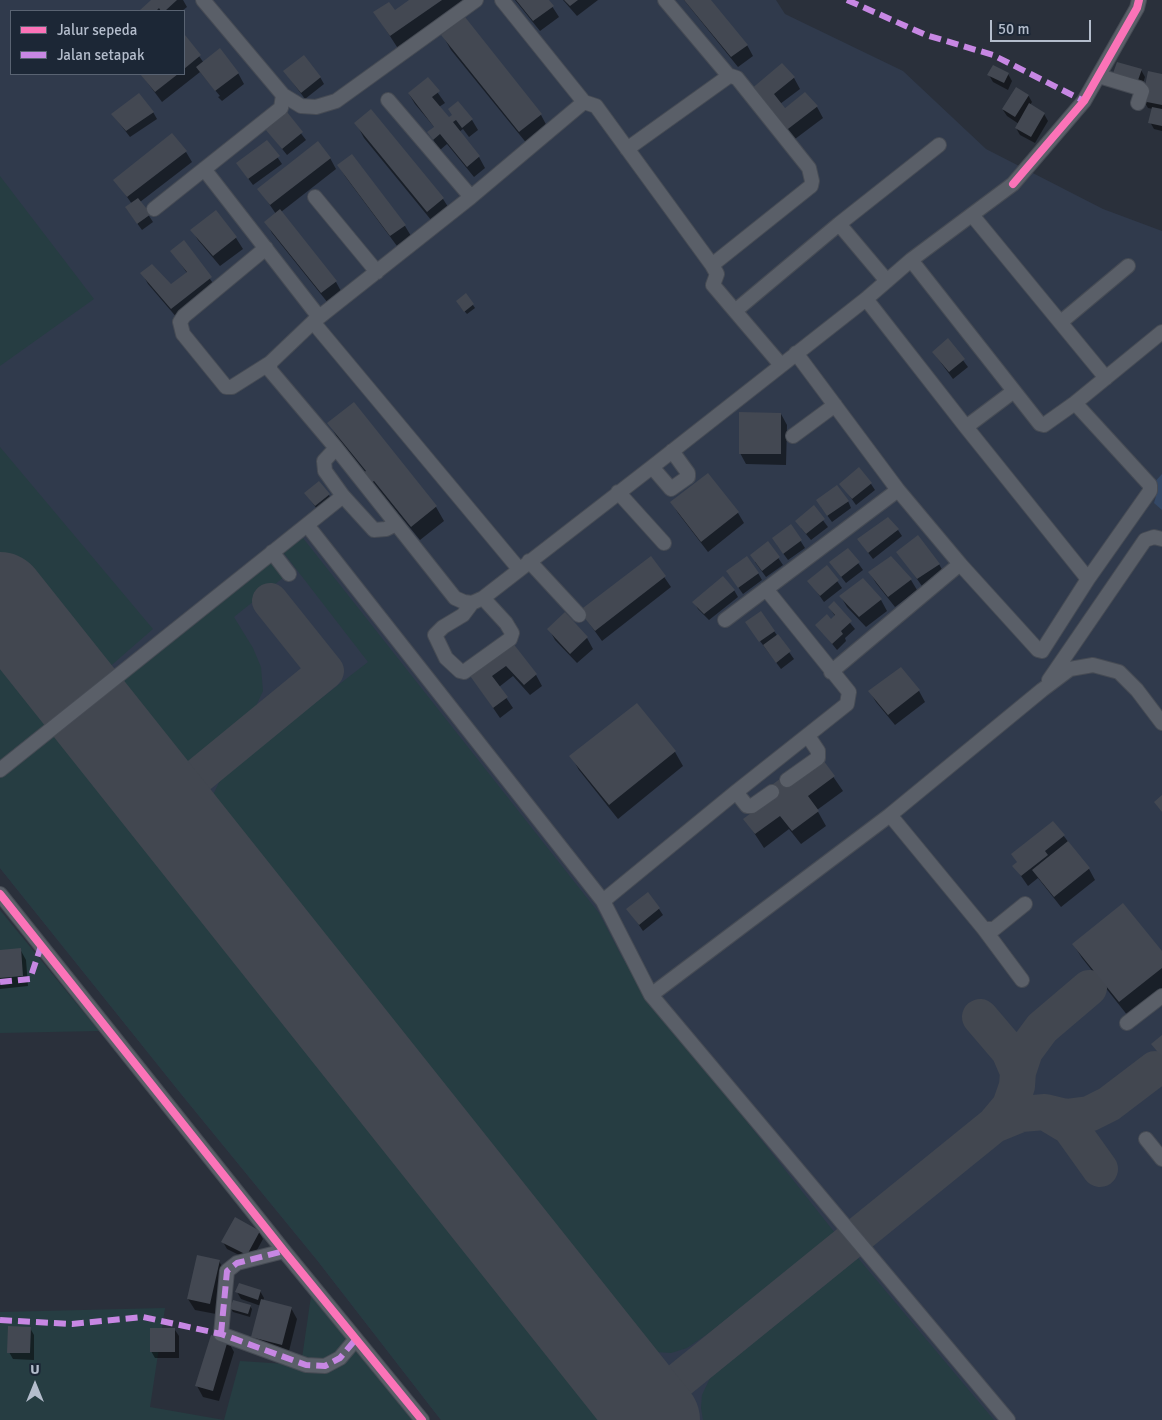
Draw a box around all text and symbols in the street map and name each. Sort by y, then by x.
legend [10,10,185,75]
scale bar [992,10,1093,42]
text: 50 m [998,20,1029,38]
text: Jalur sepeda [57,21,137,39]
text: Jalan setapak [57,46,144,64]
north arrow [10,1360,60,1410]
text: U [30,1361,40,1378]

